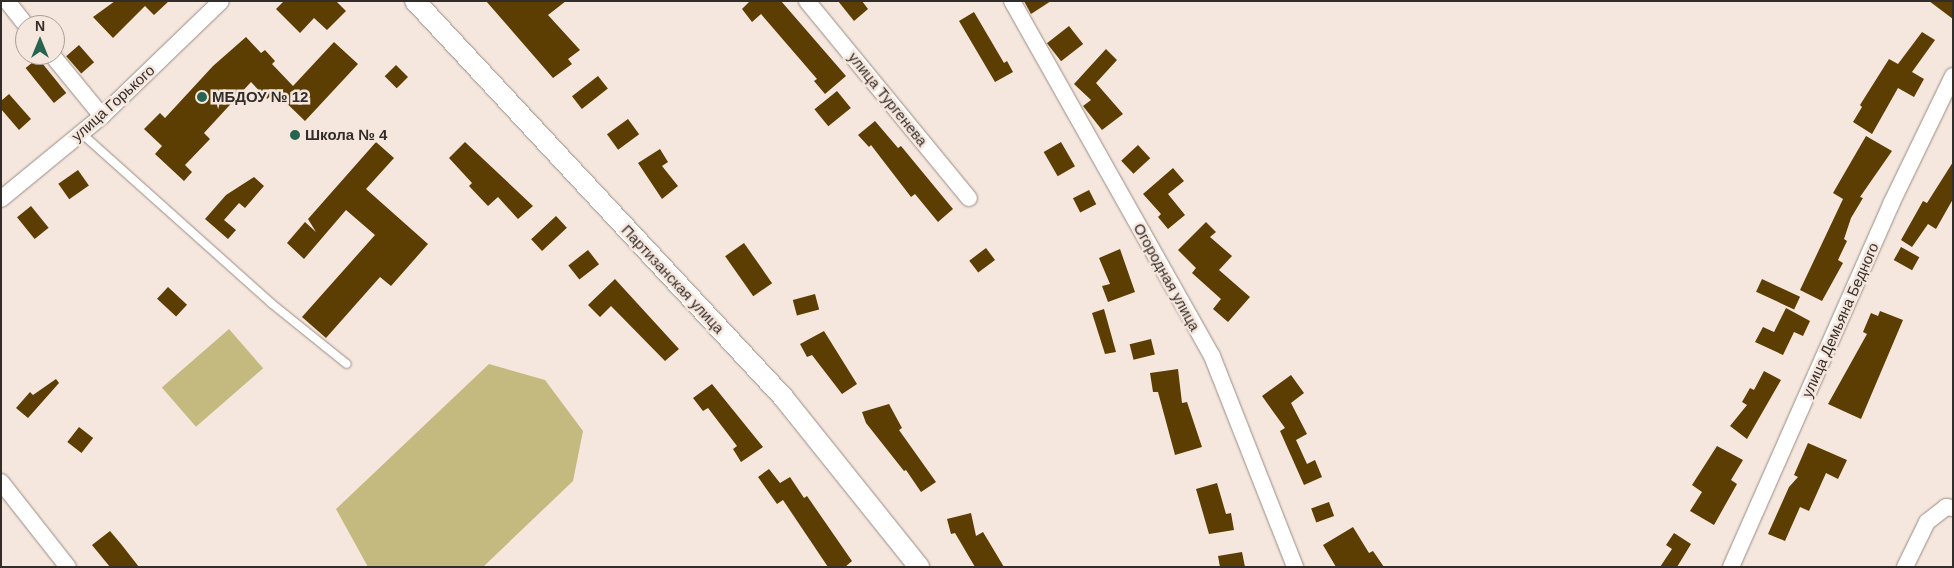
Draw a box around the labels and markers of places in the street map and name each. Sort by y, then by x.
place label: МБДОУ № 12 [212,88,308,106]
marker: МБДОУ № 12 [196,91,208,103]
place label: Школа № 4 [305,126,387,144]
marker: Школа № 4 [289,129,301,141]

